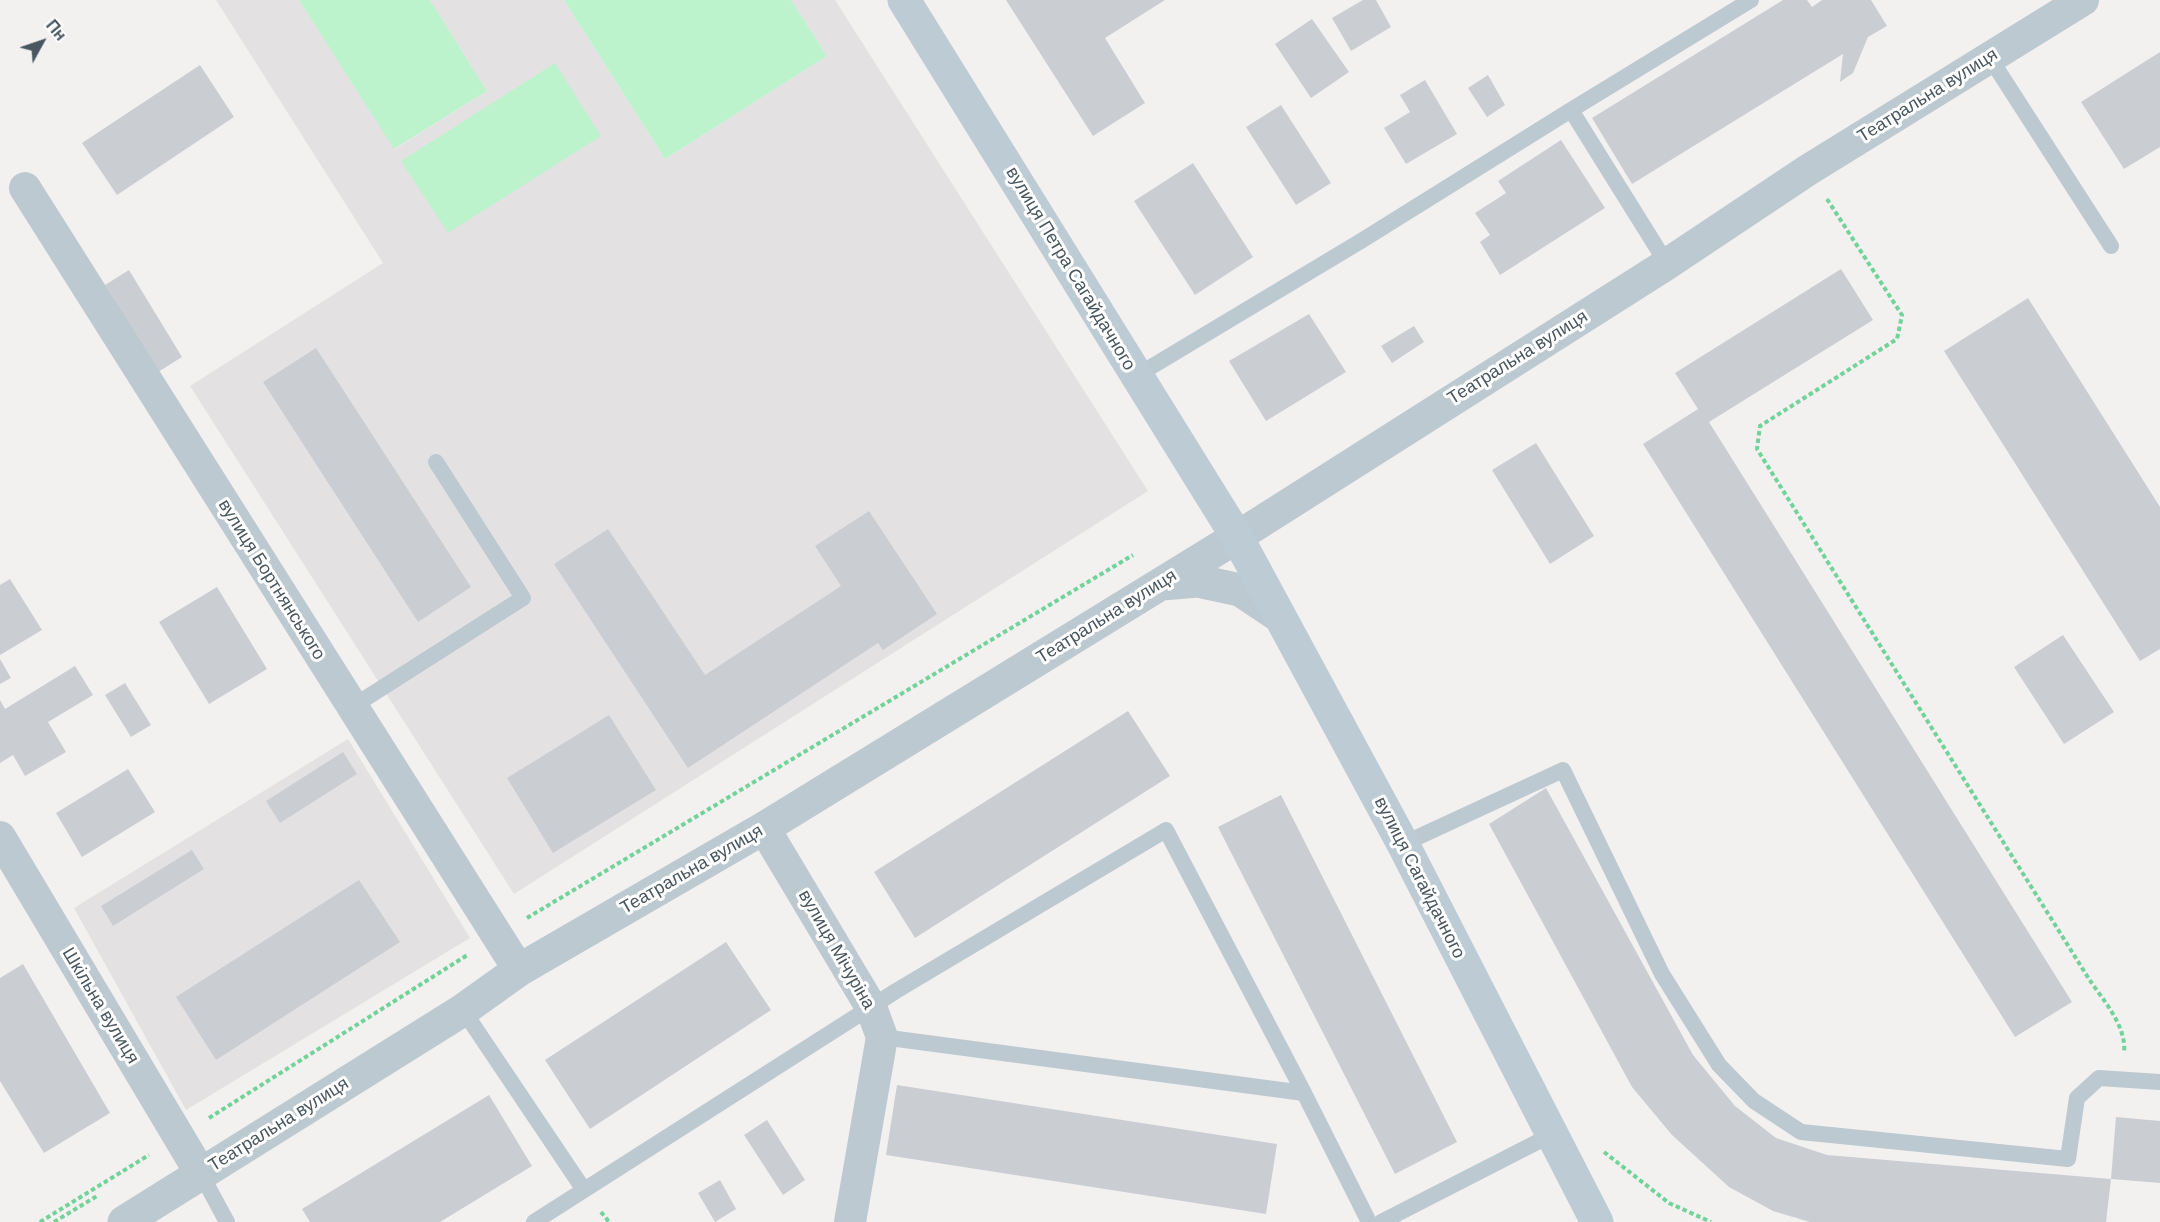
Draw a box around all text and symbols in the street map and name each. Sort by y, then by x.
north arrow [12,12,72,72]
text: Пн [41,15,71,45]
street label: Театральна вулиця [1854,44,2002,148]
street label: вулиця Петра Сагайдачного [1001,163,1139,375]
street label: Театральна вулиця [1444,306,1592,410]
street label: вулиця Бортнянського [213,496,329,664]
street label: Театральна вулиця [1033,565,1181,669]
street label: вулиця Сагайдачного [1369,794,1469,962]
street label: Театральна вулиця [617,820,767,920]
street label: вулиця Мічуріна [793,886,879,1014]
street label: Шкільна вулиця [57,944,143,1068]
street label: Театральна вулиця [205,1073,353,1177]

